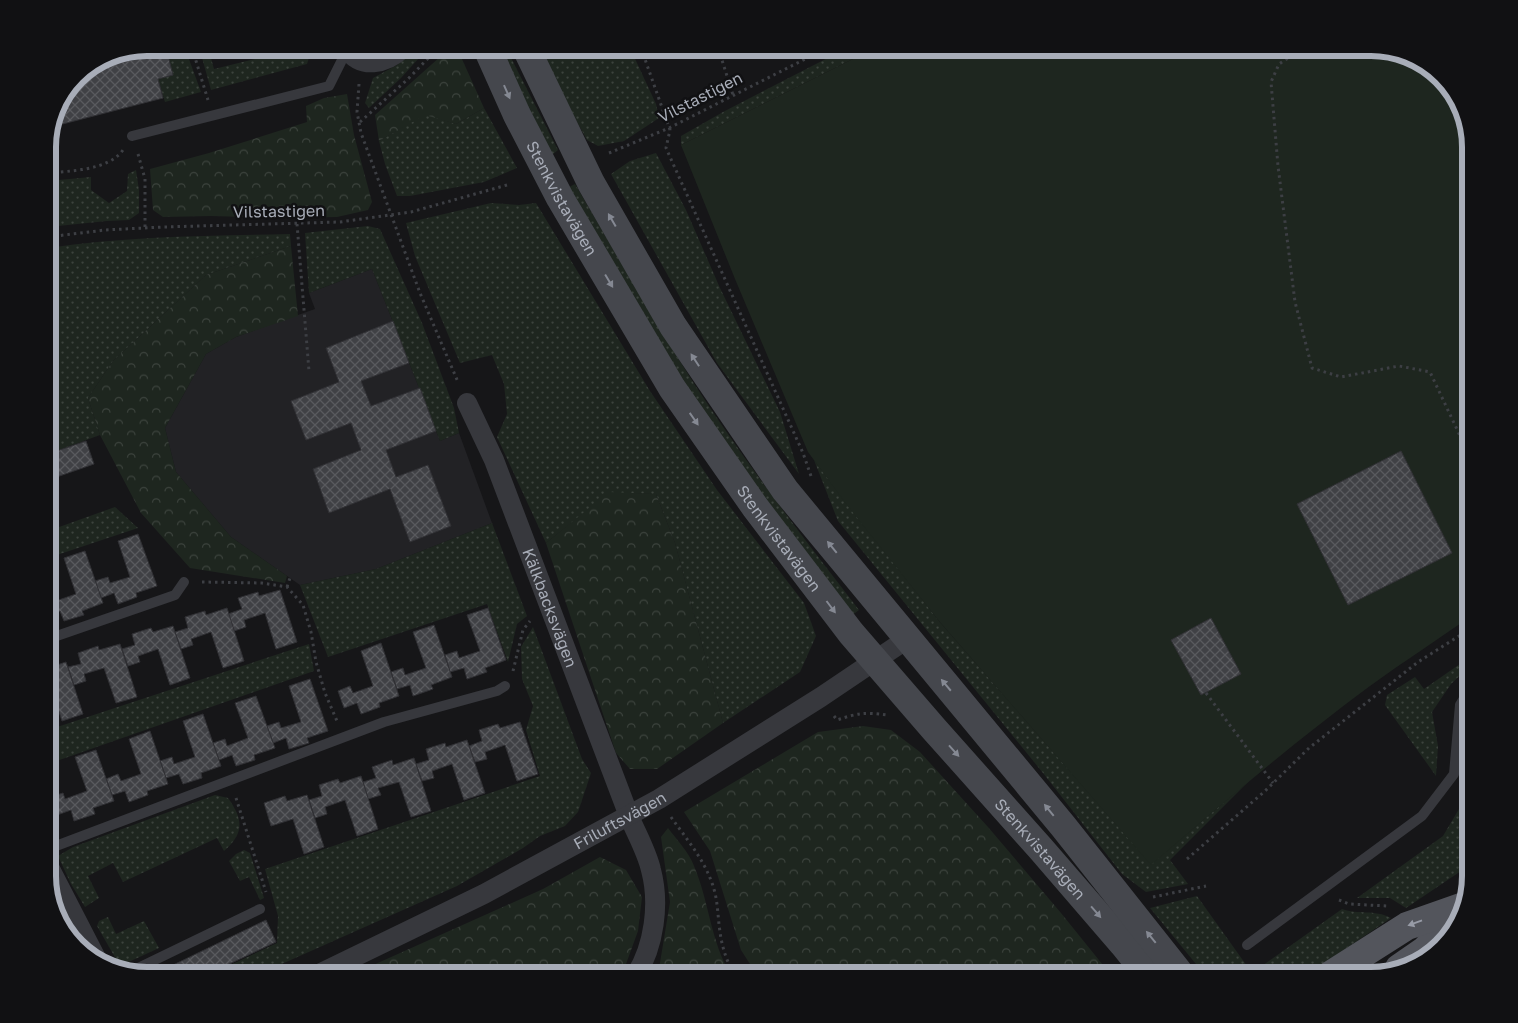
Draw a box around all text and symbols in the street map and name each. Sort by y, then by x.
street label: Vilstastigen [654,67,746,127]
one-way arrow [503,85,511,99]
street label: Stenkvistavägen [522,137,602,259]
street label: Vilstastigen [233,200,325,222]
one-way arrow [608,213,617,227]
one-way arrow [605,275,614,288]
one-way arrow [690,353,700,367]
one-way arrow [689,413,699,426]
street label: Stenkvistavägen [733,481,826,595]
one-way arrow [827,541,838,554]
street label: Kälkbacksvägen [518,545,582,670]
one-way arrow [826,600,837,613]
one-way arrow [941,679,952,691]
one-way arrow [948,745,960,757]
street label: Friluftsvägen [570,787,670,854]
street label: Stenkvistavägen [990,794,1090,904]
one-way arrow [1044,804,1055,817]
one-way arrow [1090,906,1101,919]
one-way arrow [1407,919,1422,927]
one-way arrow [1145,931,1156,944]

